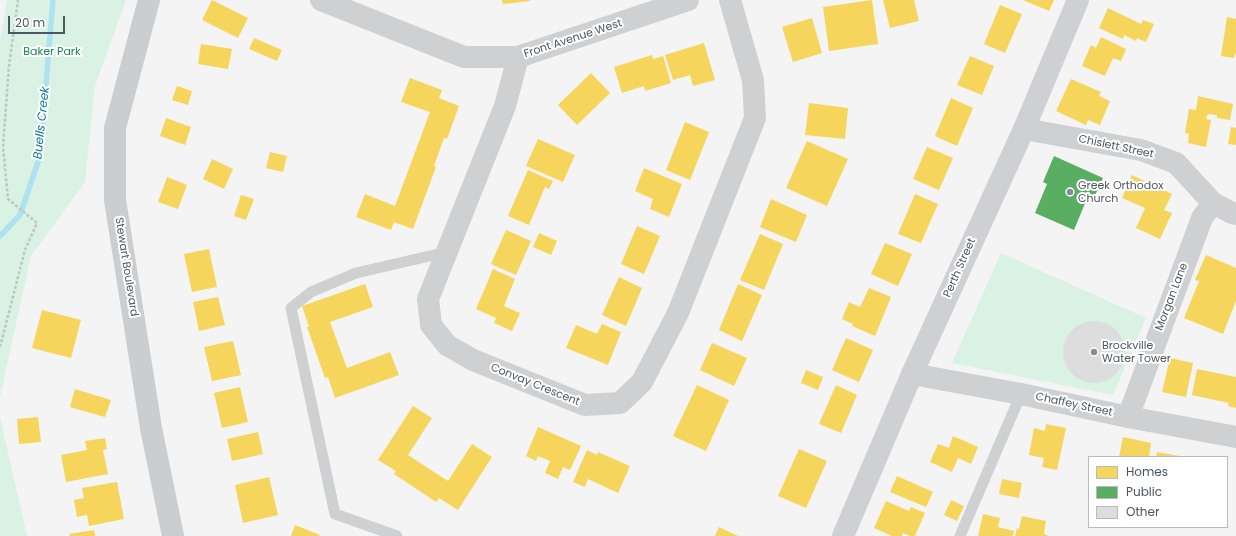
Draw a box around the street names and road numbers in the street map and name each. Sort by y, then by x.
street label: Front Avenue West [522,17,624,61]
street label: Chislett Street [1077,133,1155,161]
street label: Stewart Boulevard [112,216,140,318]
street label: Perth Street [941,236,979,300]
street label: Morgan Lane [1153,261,1191,333]
street label: Convay Crescent [488,361,582,409]
street label: Chaffey Street [1034,390,1114,420]

